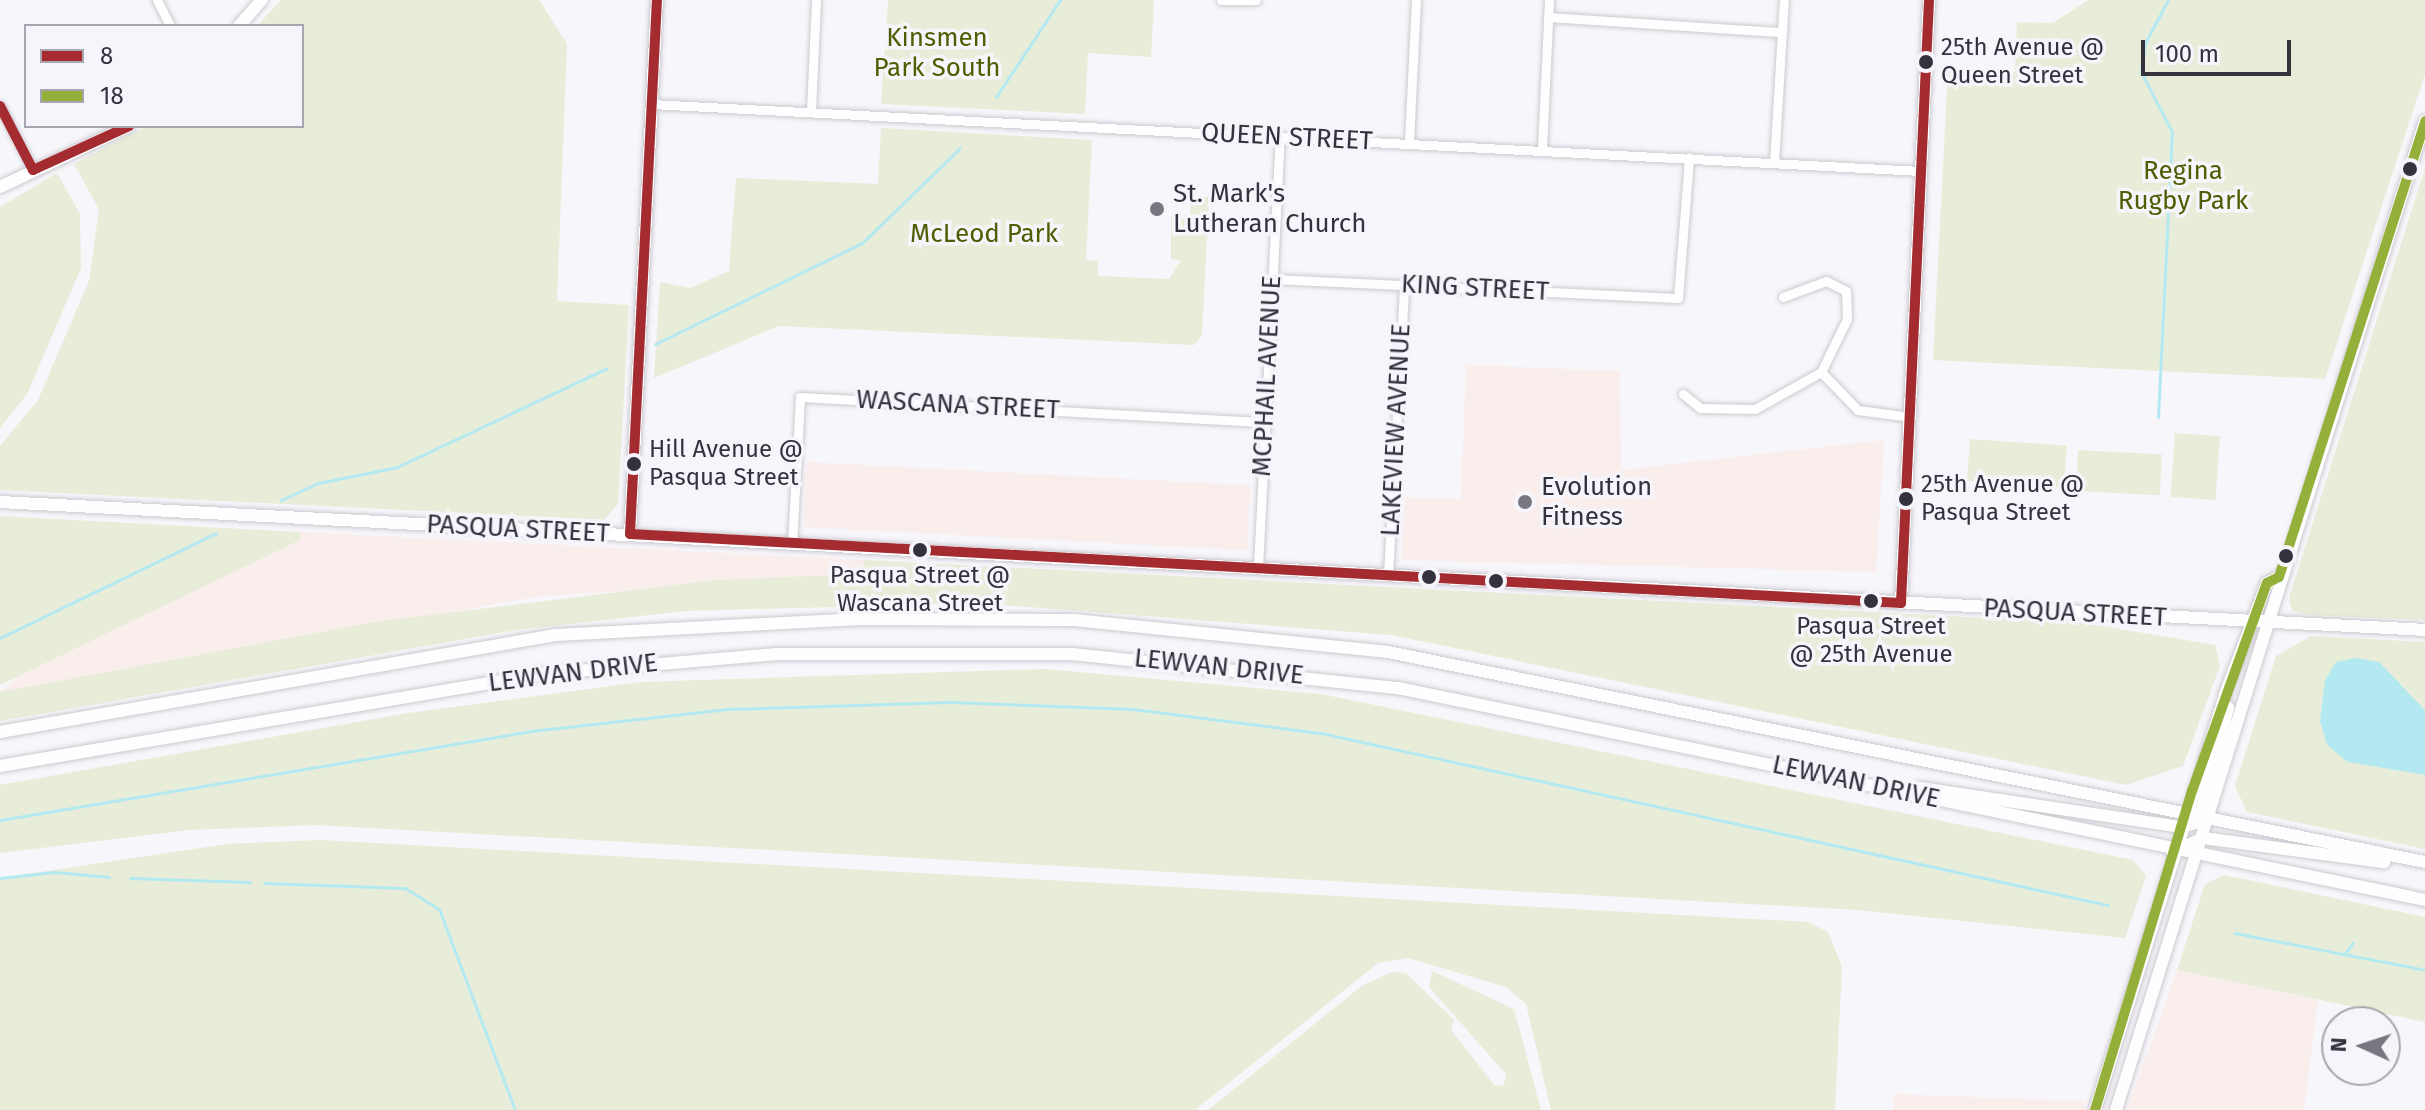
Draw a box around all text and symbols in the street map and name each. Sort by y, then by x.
park label: Kinsmen Park South [873,22,1001,84]
legend [24,24,304,128]
scale bar [2145,24,2295,74]
place label: 25th Avenue @ Queen Street [1941,34,2104,90]
text: 100 m [2155,40,2219,68]
text: 8 [100,42,113,70]
marker: 25th Avenue @ Queen Street [1918,54,1934,70]
text: 18 [100,82,124,110]
street label: QUEEN STREET [1200,117,1374,157]
park label: Regina Rugby Park [2118,155,2248,216]
unlabelled marker [2402,161,2418,177]
place label: St. Mark's Lutheran Church [1173,178,1366,240]
marker: St. Mark's Lutheran Church [1148,200,1166,218]
park label: McLeod Park [910,218,1058,250]
street label: KING STREET [1400,269,1550,307]
street label: MCPHAIL AVENUE [1246,275,1288,477]
street label: LAKEVIEW AVENUE [1375,323,1417,537]
street label: WASCANA STREET [856,384,1060,426]
place label: Hill Avenue @ Pasqua Street [649,436,803,492]
marker: Hill Avenue @ Pasqua Street [626,456,642,472]
place label: Evolution Fitness [1541,471,1652,532]
place label: 25th Avenue @ Pasqua Street [1921,471,2084,527]
marker: 25th Avenue @ Pasqua Street [1898,491,1914,507]
marker: Evolution Fitness [1516,493,1534,511]
street label: PASQUA STREET [426,509,610,549]
marker: Pasqua Street @ Wascana Street [912,542,928,558]
unlabelled marker [2278,548,2294,564]
place label: Pasqua Street @ Wascana Street [830,562,1010,618]
unlabelled marker [1421,569,1437,585]
unlabelled marker [1488,573,1504,589]
marker: Pasqua Street @ 25th Avenue [1863,593,1879,609]
street label: PASQUA STREET [1983,593,2167,633]
place label: Pasqua Street @ 25th Avenue [1789,613,1953,669]
street label: LEWVAN DRIVE [1133,643,1305,691]
street label: LEWVAN DRIVE [486,647,660,699]
street label: LEWVAN DRIVE [1769,749,1943,815]
north arrow [2321,1006,2401,1086]
text: N [2325,1037,2352,1053]

